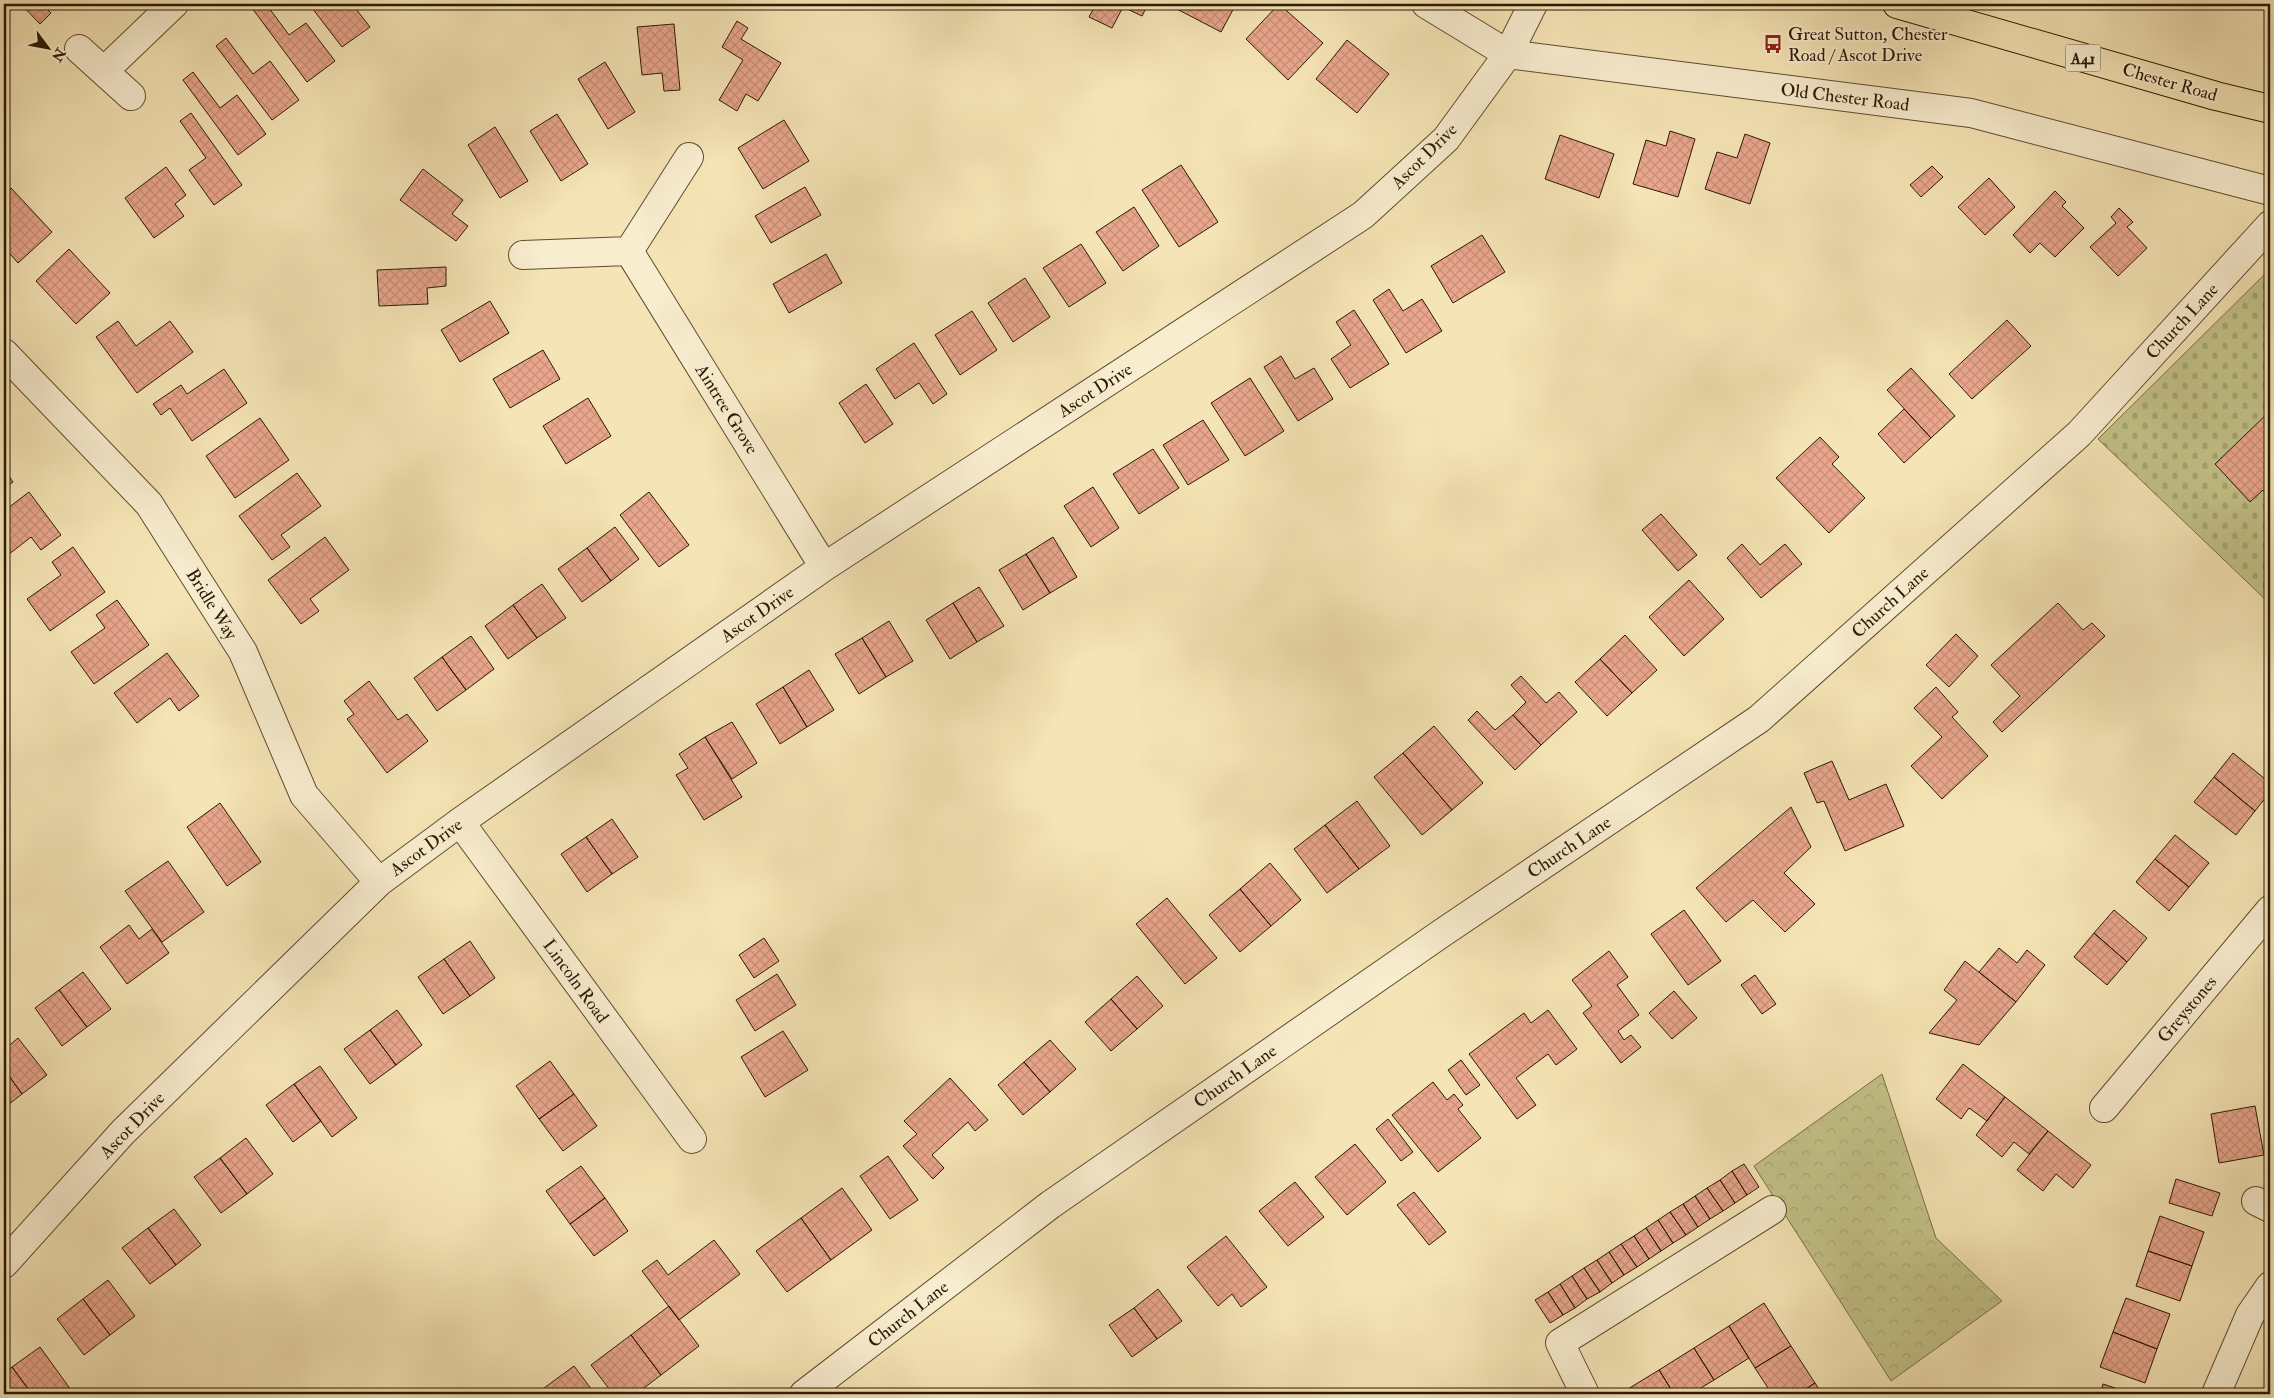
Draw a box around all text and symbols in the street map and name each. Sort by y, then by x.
north arrow [22,22,72,72]
place label: Great Sutton, Chester Road / Ascot Drive [1788,23,1948,67]
bus stop icon: Great Sutton, Chester Road / Ascot Drive [1762,33,1784,55]
text: N [48,44,70,65]
road number: A41 [2066,44,2100,72]
street label: Chester Road [2120,58,2220,107]
street label: Old Chester Road [1779,78,1911,117]
street label: Ascot Drive [1386,118,1463,195]
street label: Church Lane [2141,278,2224,364]
street label: Ascot Drive [1053,358,1137,424]
street label: Aintree Grove [689,359,764,459]
street label: Church Lane [1847,561,1934,643]
street label: Bridle Way [181,564,243,645]
street label: Ascot Drive [715,581,799,649]
street label: Church Lane [1523,811,1616,884]
street label: Ascot Drive [385,813,468,882]
street label: Lincoln Road [537,935,614,1028]
street label: Greystones [2153,971,2222,1048]
street label: Church Lane [1189,1039,1282,1113]
street label: Ascot Drive [94,1087,170,1164]
street label: Church Lane [863,1275,954,1353]

